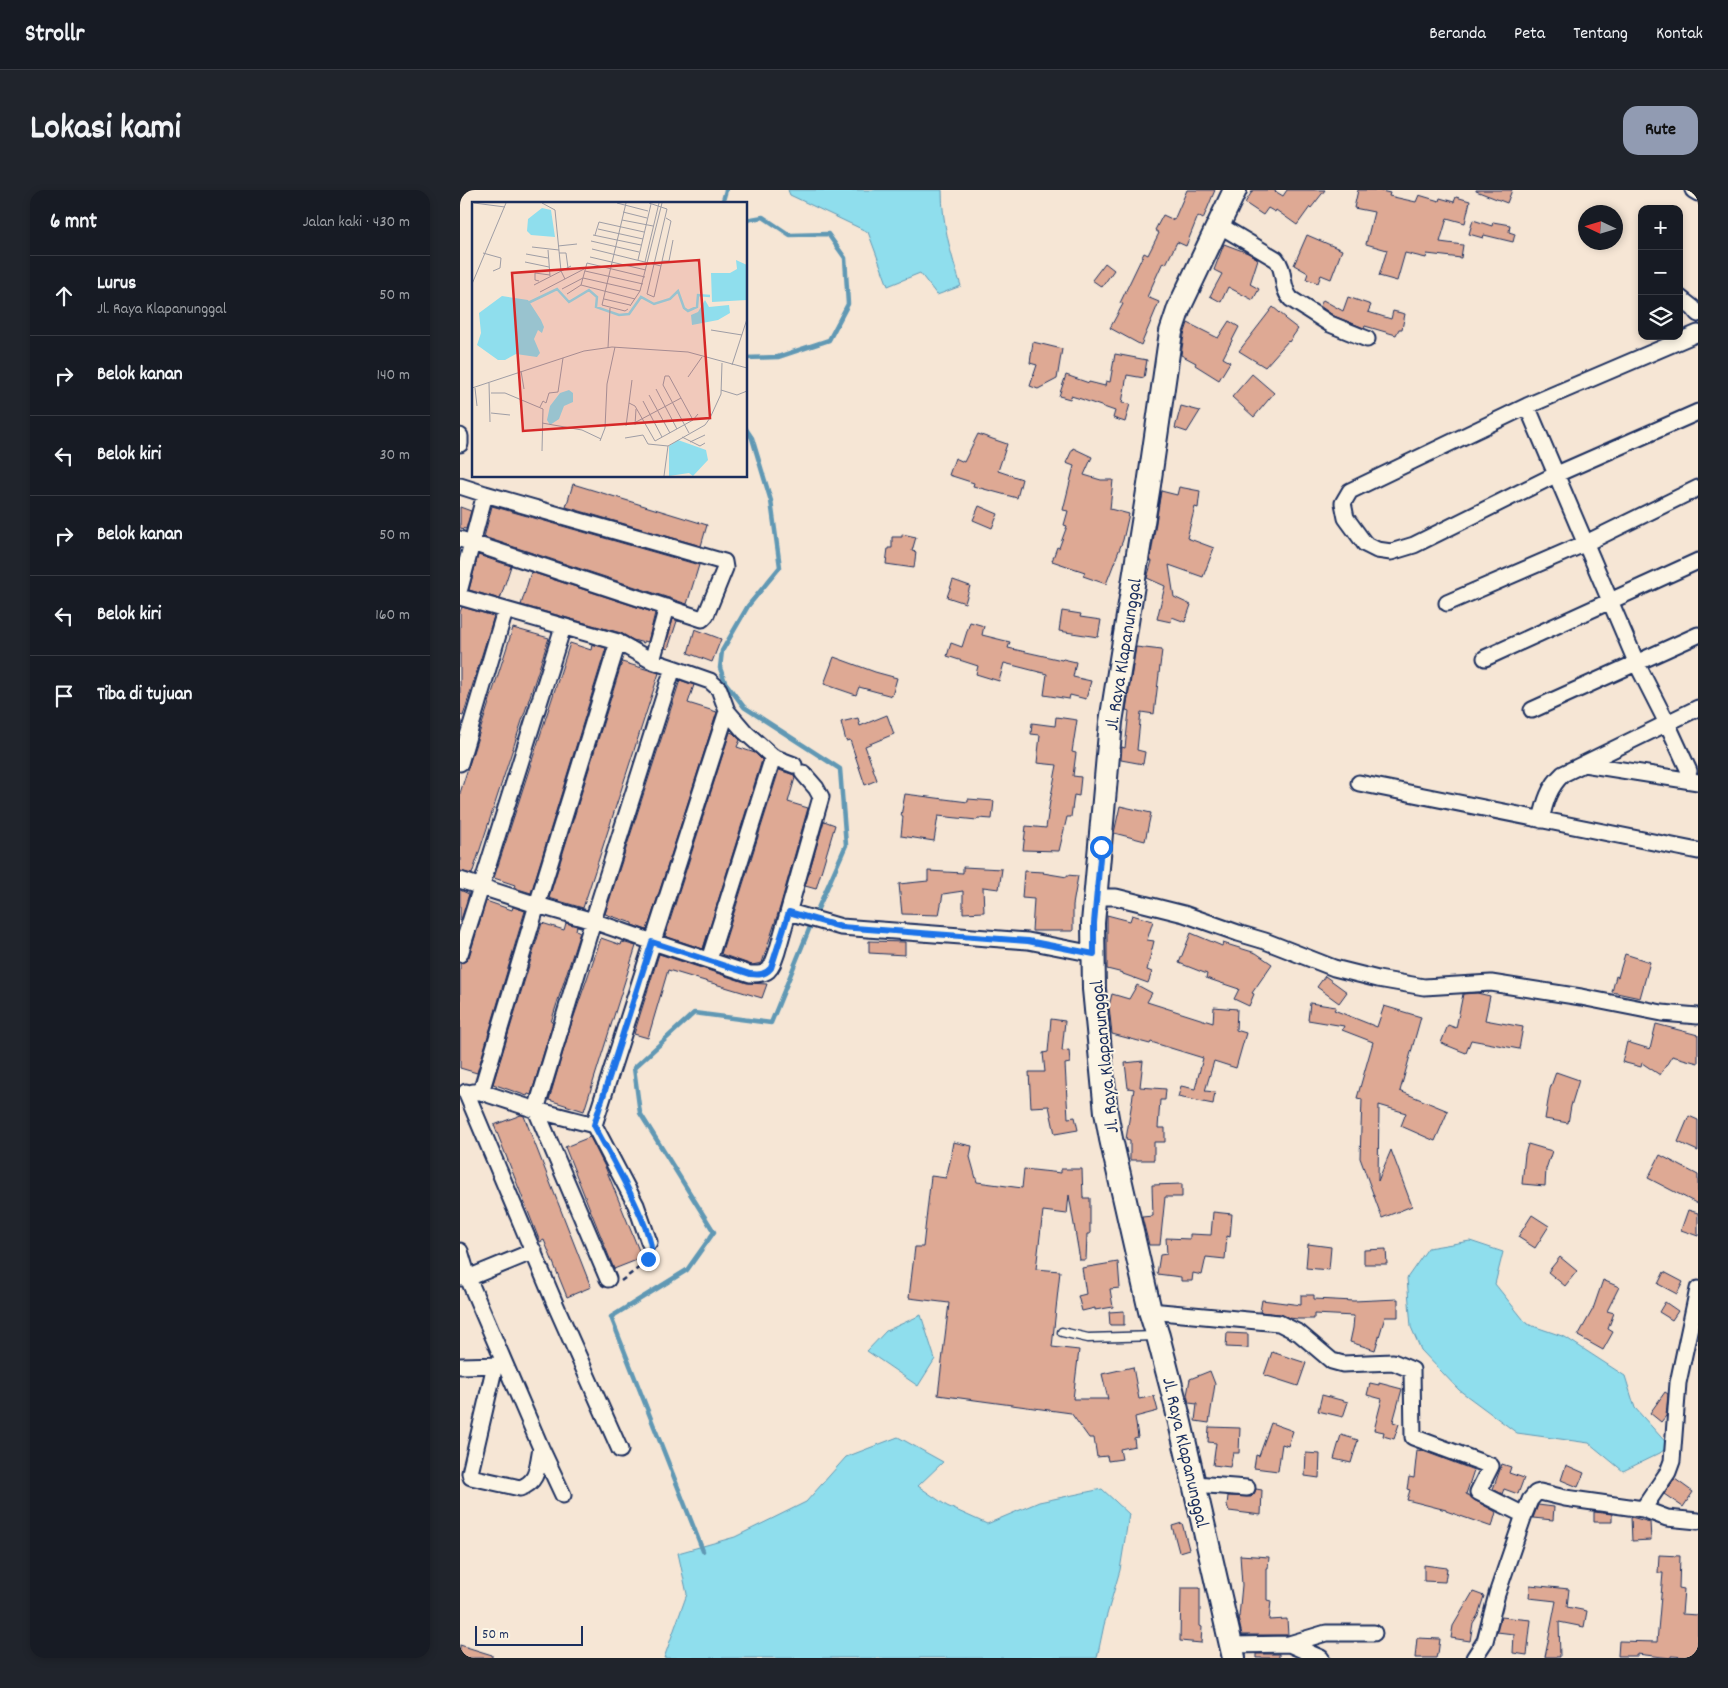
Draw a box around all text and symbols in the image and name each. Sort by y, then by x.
text: Strollr [25,18,84,52]
text: Beranda [1429,22,1486,47]
text: Peta [1514,22,1545,47]
text: Tentang [1573,22,1628,47]
text: Kontak [1656,22,1703,47]
text: Lokasi kami [30,105,181,155]
button: Rute [1623,106,1698,155]
inset map [472,202,748,478]
north arrow [1578,205,1623,250]
map controls [1638,205,1683,340]
button: + [1638,205,1683,250]
text: 6 mnt [50,208,97,238]
text: Jalan kaki · 430 m [303,211,410,234]
button: − [1638,250,1683,295]
text: Lurus [97,271,136,298]
icon: ahead [50,282,78,310]
text: 50 m [379,284,410,307]
button: layers [1638,295,1683,340]
text: Jl. Raya Klapanunggal [97,298,227,321]
icon: right [50,362,78,390]
text: Belok kanan [97,362,183,389]
text: 140 m [376,364,410,387]
icon: left [50,442,78,470]
text: Belok kiri [97,442,161,469]
text: 30 m [380,444,410,467]
icon: right [50,522,78,550]
text: Belok kanan [97,522,183,549]
text: 50 m [379,524,410,547]
street label: Jl. Raya Klapanunggal [1100,576,1151,732]
icon: left [50,602,78,630]
text: Belok kiri [97,602,161,629]
text: 160 m [375,604,410,627]
icon: arrive [50,682,78,710]
text: Tiba di tujuan [97,682,192,709]
route start [1090,836,1113,859]
street label: Jl. Raya Klapanunggal [1085,978,1128,1135]
route end [637,1248,660,1271]
street label: Jl. Raya Klapanunggal [1153,1375,1214,1531]
scale bar [475,1623,582,1646]
text: 50 m [482,1625,509,1645]

